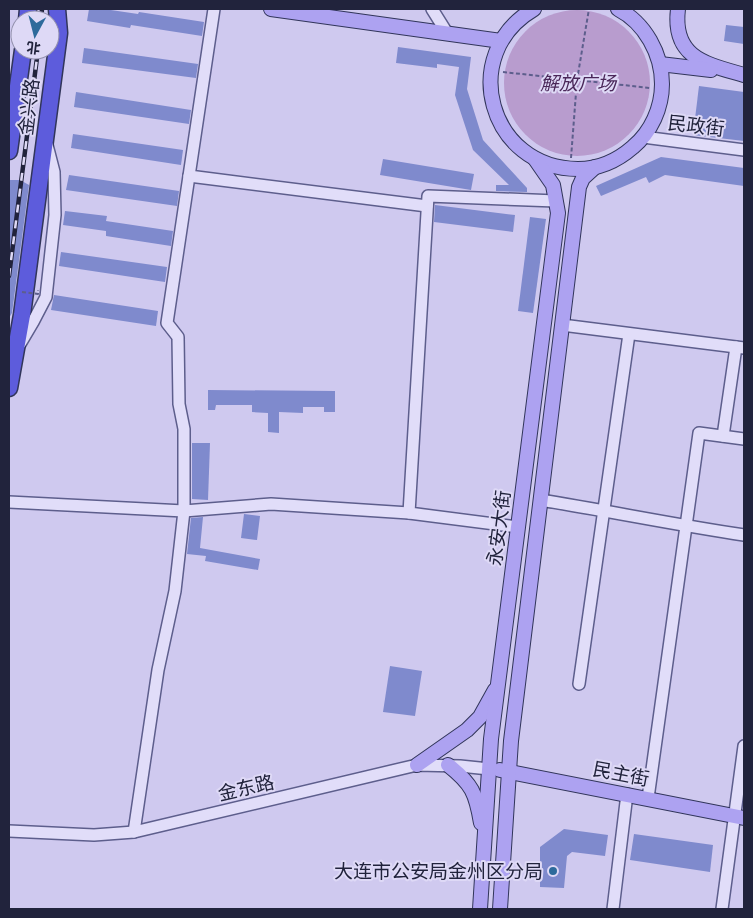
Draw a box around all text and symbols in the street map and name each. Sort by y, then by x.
north arrow [10,10,60,60]
text: 北 [25,38,41,57]
park label: 解放广场 [540,72,618,95]
street label: 金兴路 [14,77,44,137]
street label: 民政街 [666,111,726,141]
street label: 永安大街 [483,489,515,567]
street label: 民主街 [591,757,651,791]
street label: 金东路 [216,770,276,806]
place label: 大连市公安局金州区分局 [334,860,543,883]
marker: 大连市公安局金州区分局 [547,865,559,877]

